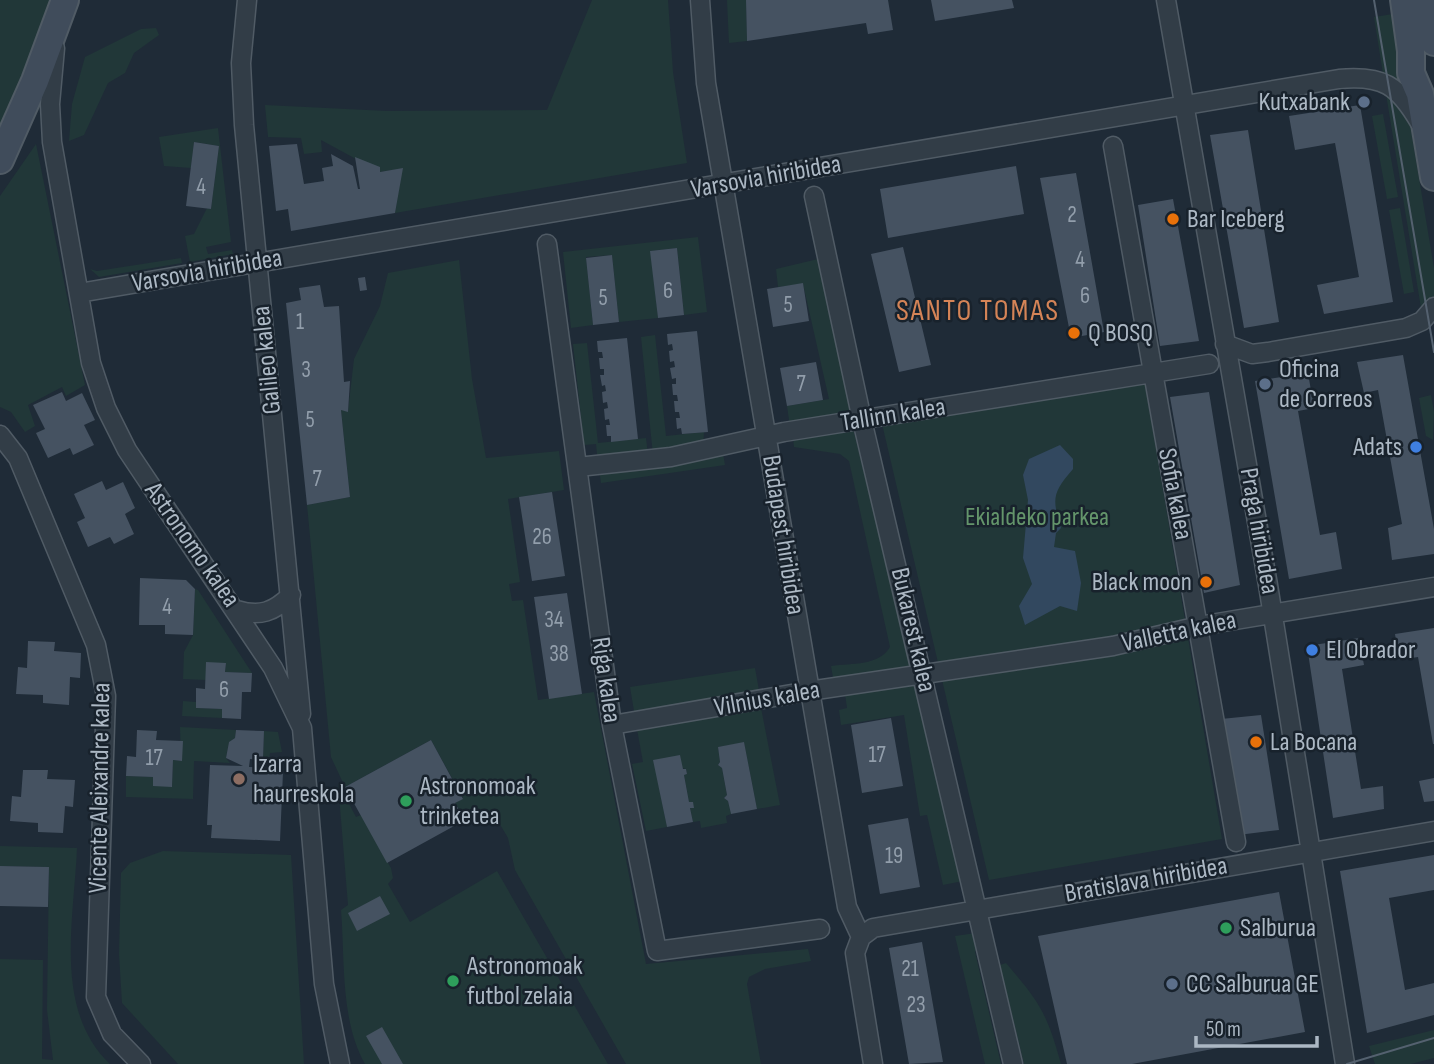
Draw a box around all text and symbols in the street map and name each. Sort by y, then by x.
place label: Kutxabank [1258,87,1350,118]
marker: Kutxabank [1356,94,1372,110]
street label: Varsovia hiribidea [688,149,844,205]
house number: 4 [196,173,206,201]
house number: 2 [1067,201,1077,229]
place label: Bar Iceberg [1187,204,1285,235]
marker: Bar Iceberg [1165,211,1181,227]
street label: Varsovia hiribidea [129,243,285,299]
house number: 4 [1075,246,1085,274]
house number: 6 [663,277,673,305]
house number: 6 [1080,282,1090,310]
house number: 5 [598,284,608,312]
house number: 5 [783,291,793,319]
district label: SANTO TOMAS [896,293,1060,329]
street label: Galileo kalea [246,304,288,416]
house number: 1 [296,308,304,336]
place label: Q BOSQ [1088,318,1153,349]
marker: Q BOSQ [1066,325,1082,341]
place label: Oficina de Correos [1279,354,1373,415]
house number: 3 [301,356,311,384]
house number: 7 [796,370,806,398]
marker: Oficina de Correos [1257,376,1273,392]
street label: Tallinn kalea [838,391,948,439]
house number: 5 [305,406,315,434]
place label: Adats [1352,432,1402,463]
marker: Adats [1408,439,1424,455]
street label: Sofia kalea [1151,446,1199,542]
street label: Budapest hiribidea [755,453,811,617]
house number: 7 [312,465,322,493]
street label: Praga hiribidea [1233,466,1285,596]
street label: Astronomo kalea [137,476,246,613]
park label: Ekialdeko parkea [965,502,1109,533]
house number: 26 [532,523,552,551]
street label: Bukarest kalea [884,565,942,695]
place label: Black moon [1092,567,1192,598]
marker: Black moon [1198,574,1214,590]
house number: 4 [162,593,172,621]
street label: Valletta kalea [1119,605,1239,659]
house number: 34 [544,606,564,634]
street label: Riga kalea [585,635,627,725]
place label: El Obrador [1326,635,1416,666]
house number: 38 [549,640,569,668]
marker: El Obrador [1304,642,1320,658]
street label: Vilnius kalea [712,674,822,724]
house number: 6 [219,676,229,704]
street label: Vicente Aleixandre kalea [83,682,117,894]
place label: La Bocana [1270,727,1357,758]
marker: La Bocana [1248,734,1264,750]
house number: 17 [868,741,886,769]
house number: 17 [145,744,163,772]
place label: Izarra haurreskola [253,749,354,810]
marker: Izarra haurreskola [231,771,247,787]
place label: Astronomoak trinketea [419,771,536,832]
marker: Astronomoak trinketea [398,793,414,809]
house number: 19 [885,842,903,870]
street label: Bratislava hiribidea [1062,850,1230,910]
place label: Salburua [1240,913,1316,944]
marker: Salburua [1218,920,1234,936]
place label: Astronomoak futbol zelaia [466,951,583,1012]
house number: 21 [901,955,919,983]
place label: CC Salburua GE [1186,969,1319,1000]
marker: Astronomoak futbol zelaia [445,973,461,989]
marker: CC Salburua GE [1164,976,1180,992]
house number: 23 [906,991,926,1019]
scale bar [1196,1004,1317,1048]
text: 50 m [1206,1017,1241,1042]

